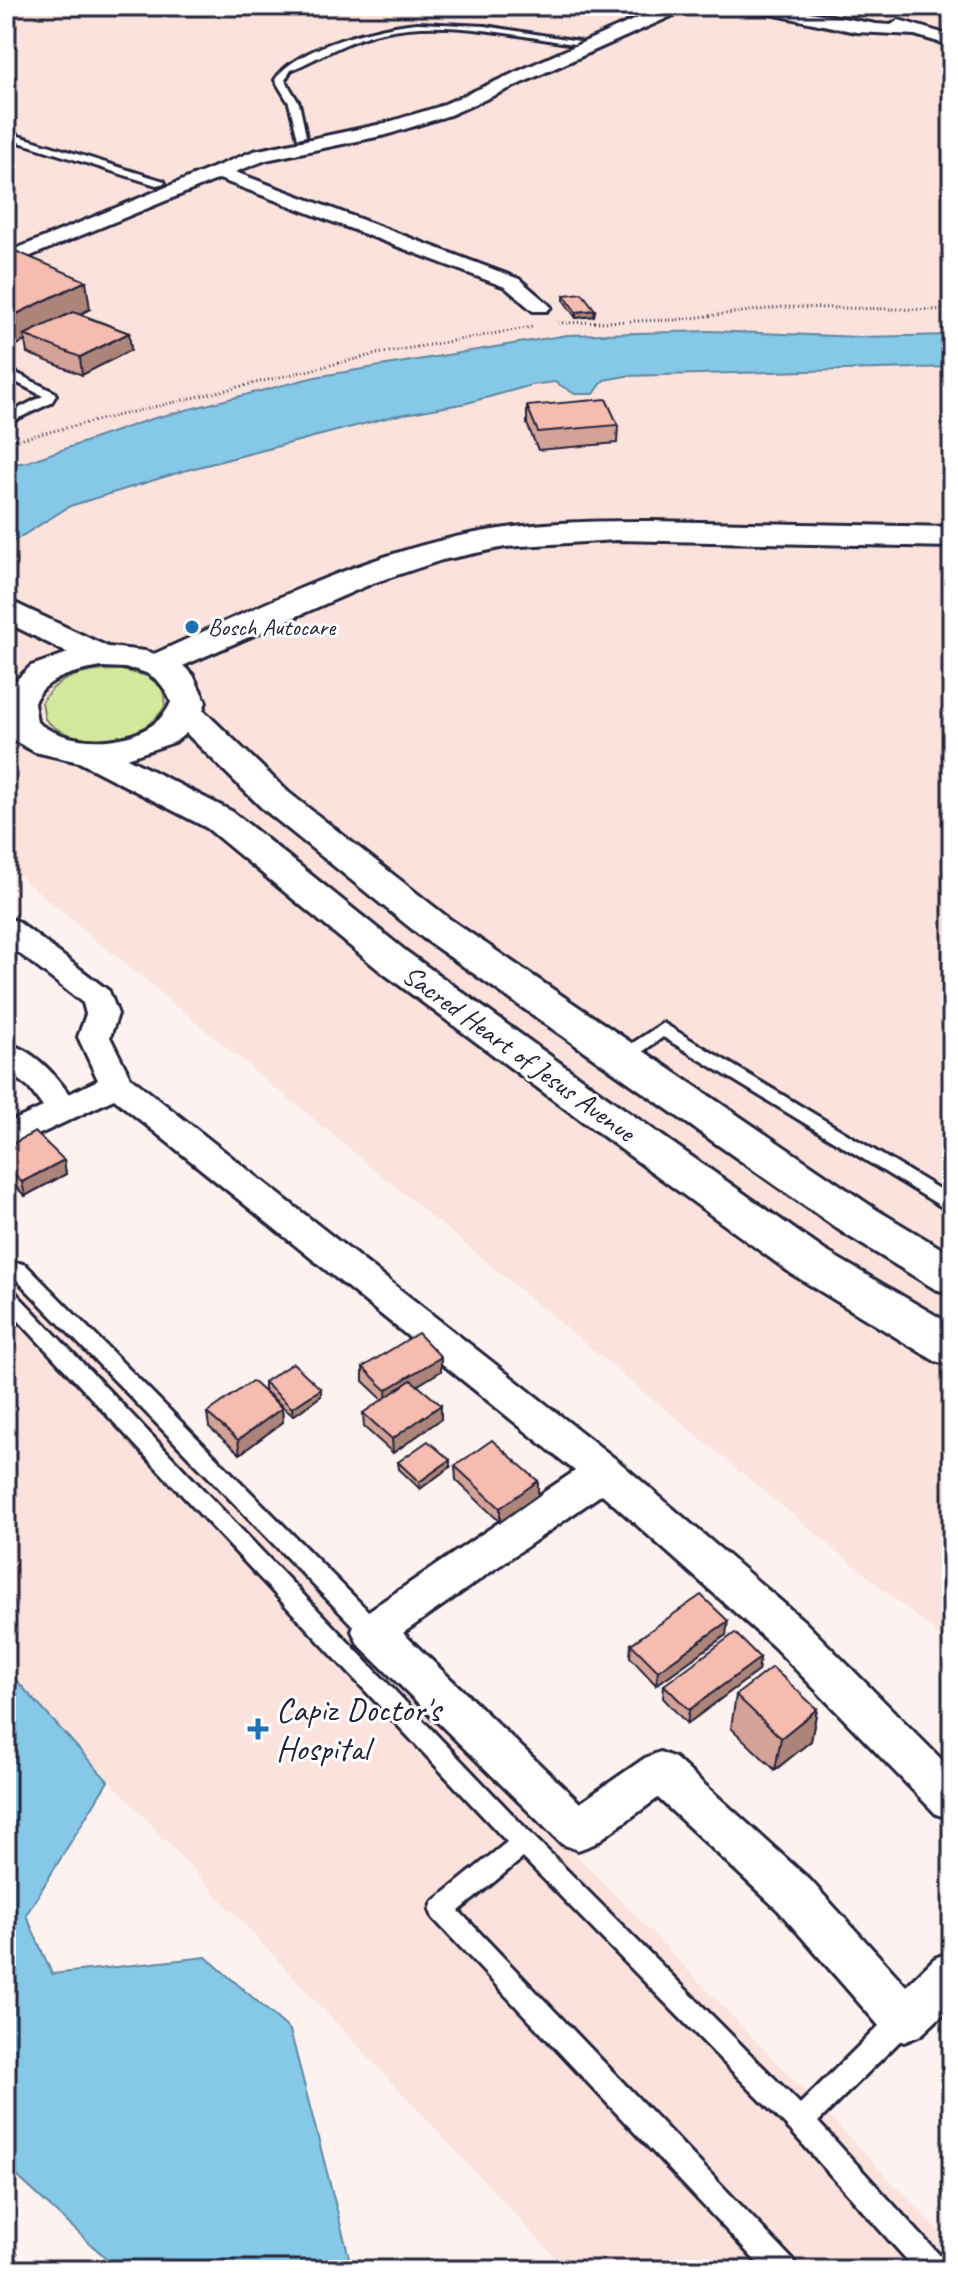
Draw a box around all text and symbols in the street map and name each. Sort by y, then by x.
place label: Bosch Autocare [208,612,337,642]
marker: Bosch Autocare [183,618,201,636]
street label: Sacred Heart of Jesus Avenue [396,957,644,1150]
place label: Capiz Doctor's Hospital [276,1688,444,1770]
marker: Capiz Doctor's Hospital [247,1718,269,1740]

